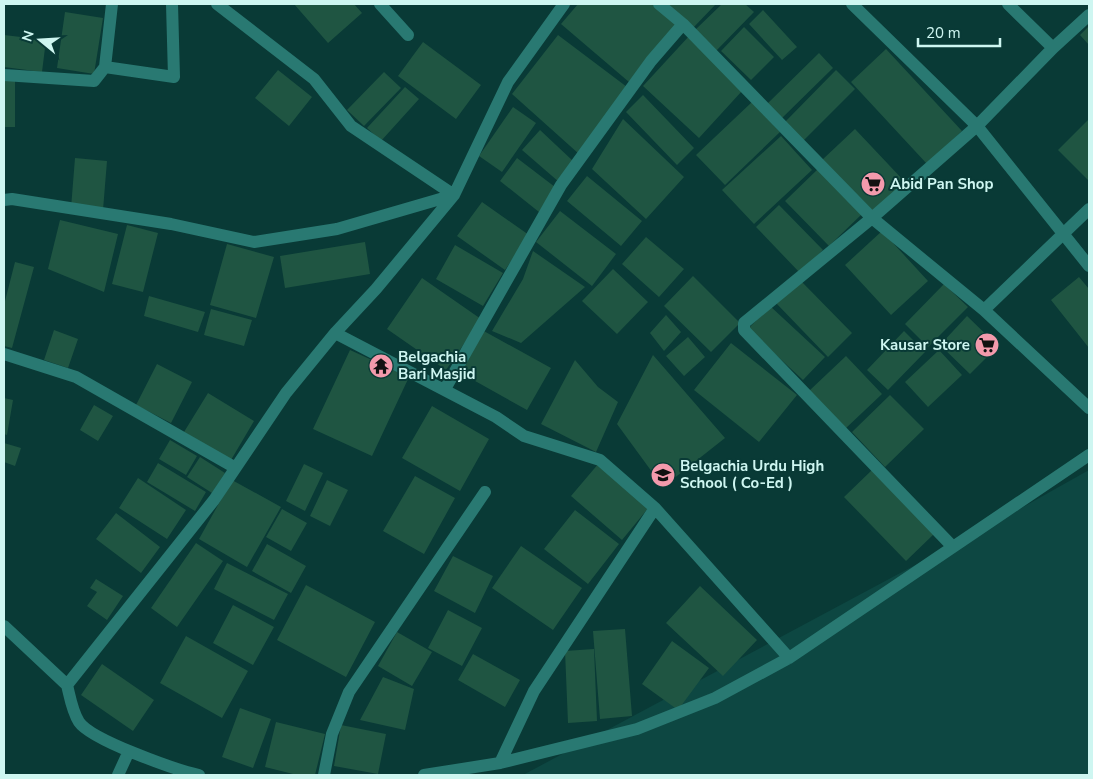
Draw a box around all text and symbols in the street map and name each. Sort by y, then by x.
north arrow [15,15,65,65]
scale bar [918,15,1000,47]
text: 20 m [926,23,961,43]
text: N [17,28,39,44]
supermarket icon: Abid Pan Shop [860,171,886,197]
place label: Abid Pan Shop [890,174,993,194]
supermarket icon: Kausar Store [974,332,1000,358]
place label: Kausar Store [880,335,970,355]
place label: Belgachia Bari Masjid [398,347,476,384]
temple icon: Belgachia Bari Masjid [368,353,394,379]
place label: Belgachia Urdu High School ( Co-Ed ) [680,456,824,493]
school or university icon: Belgachia Urdu High School ( Co-Ed ) [650,462,676,488]

